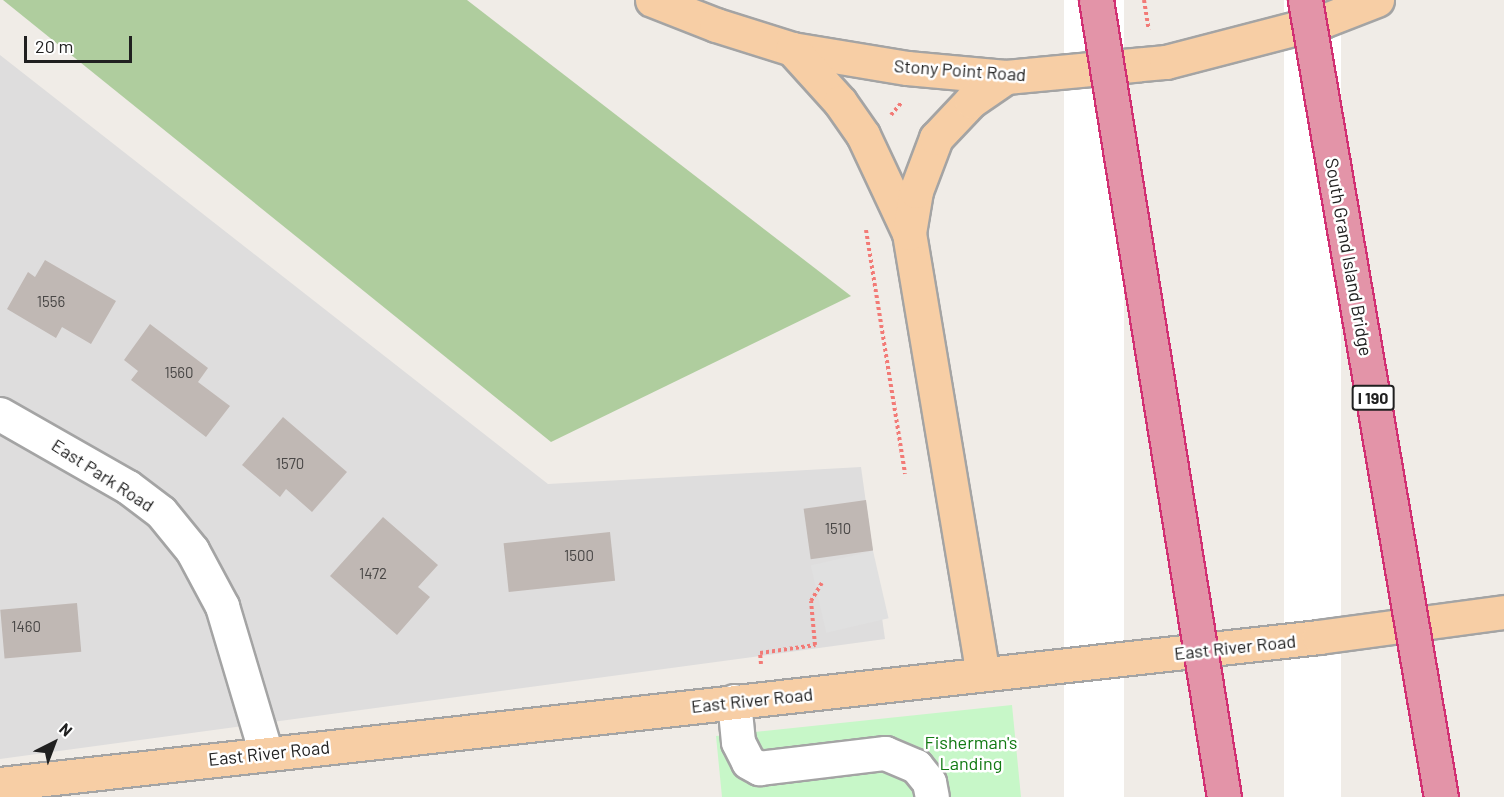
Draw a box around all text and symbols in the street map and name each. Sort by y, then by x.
scale bar [27,24,135,62]
text: 20 m [35,35,73,57]
street label: Stony Point Road [893,55,1027,85]
street label: South Grand Island Bridge [1321,156,1377,358]
house number: 1556 [37,293,65,311]
house number: 1560 [164,364,194,382]
road number: I 190 [1350,385,1396,411]
street label: East Park Road [48,434,158,516]
house number: 1570 [276,455,304,473]
house number: 1510 [825,520,851,538]
house number: 1500 [564,547,594,565]
house number: 1472 [359,565,387,583]
house number: 1460 [11,618,41,636]
street label: East River Road [1173,630,1297,664]
street label: East River Road [690,683,814,717]
north arrow [24,713,84,773]
text: N [56,719,77,740]
park label: Fisherman's Landing [924,732,1018,774]
street label: East River Road [207,736,331,770]

